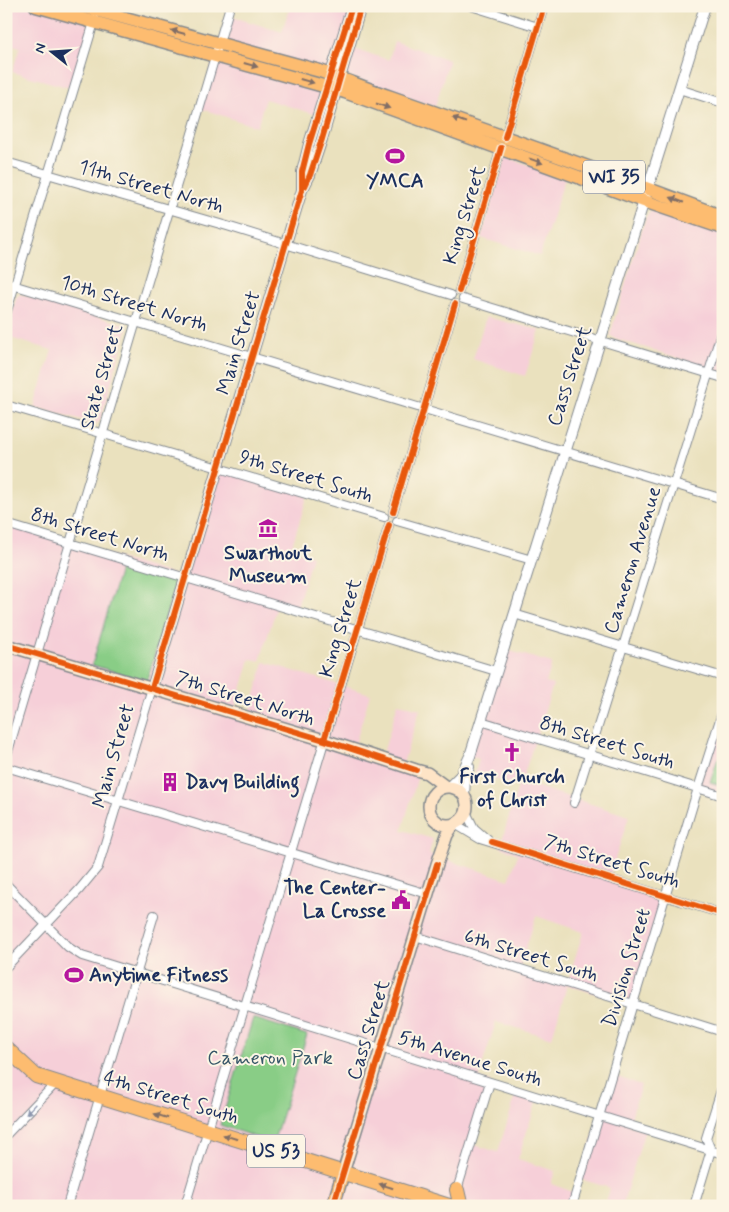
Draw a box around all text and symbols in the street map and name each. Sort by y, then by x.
north arrow [28,28,78,78]
one-way arrow [170,28,185,36]
text: N [31,41,50,56]
one-way arrow [243,61,259,69]
one-way arrow [299,77,314,85]
one-way arrow [376,103,391,110]
one-way arrow [451,116,466,124]
sports icon: YMCA [384,145,406,167]
street label: 11th Street North [75,153,227,221]
one-way arrow [529,158,544,165]
road number: WI 35 [583,160,645,193]
street label: King Street [437,162,494,268]
place label: YMCA [366,168,424,195]
one-way arrow [669,196,684,204]
street label: 10th Street North [57,269,211,339]
street label: Main Street [210,288,268,398]
street label: State Street [74,321,130,433]
street label: Cass Street [541,322,599,430]
street label: 9th Street South [236,444,376,510]
street label: Cameron Avenue [598,483,668,637]
street label: 8th Street North [28,501,172,569]
museum icon: Swarthout Museum [257,517,279,539]
place label: Swarthout Museum [224,540,313,590]
street label: King Street [313,575,370,681]
street label: 7th Street North [172,665,318,733]
street label: Main Street [86,701,142,811]
street label: 8th Street South [536,710,678,776]
church icon: First Church of Christ [501,741,523,763]
place label: First Church of Christ [459,764,565,814]
place label: Davy Building [185,769,300,798]
building icon: Davy Building [159,771,181,793]
street label: 7th Street South [541,828,683,896]
place label: The Center- La Crosse [284,875,386,925]
public building icon: The Center- La Crosse [390,889,412,911]
street label: Division Street [596,905,658,1031]
street label: 6th Street South [461,923,601,989]
place label: Anytime Fitness [89,962,228,989]
sports icon: Anytime Fitness [63,964,85,986]
street label: Cass Street [341,976,397,1084]
street label: 5th Avenue South [395,1024,545,1094]
park label: Cameron Park [207,1045,333,1072]
street label: 4th Street South [100,1065,242,1131]
one-way arrow [25,1102,37,1114]
one-way arrow [153,1112,168,1120]
one-way arrow [222,1133,237,1141]
road number: US 53 [247,1134,305,1168]
one-way arrow [378,1182,393,1189]

